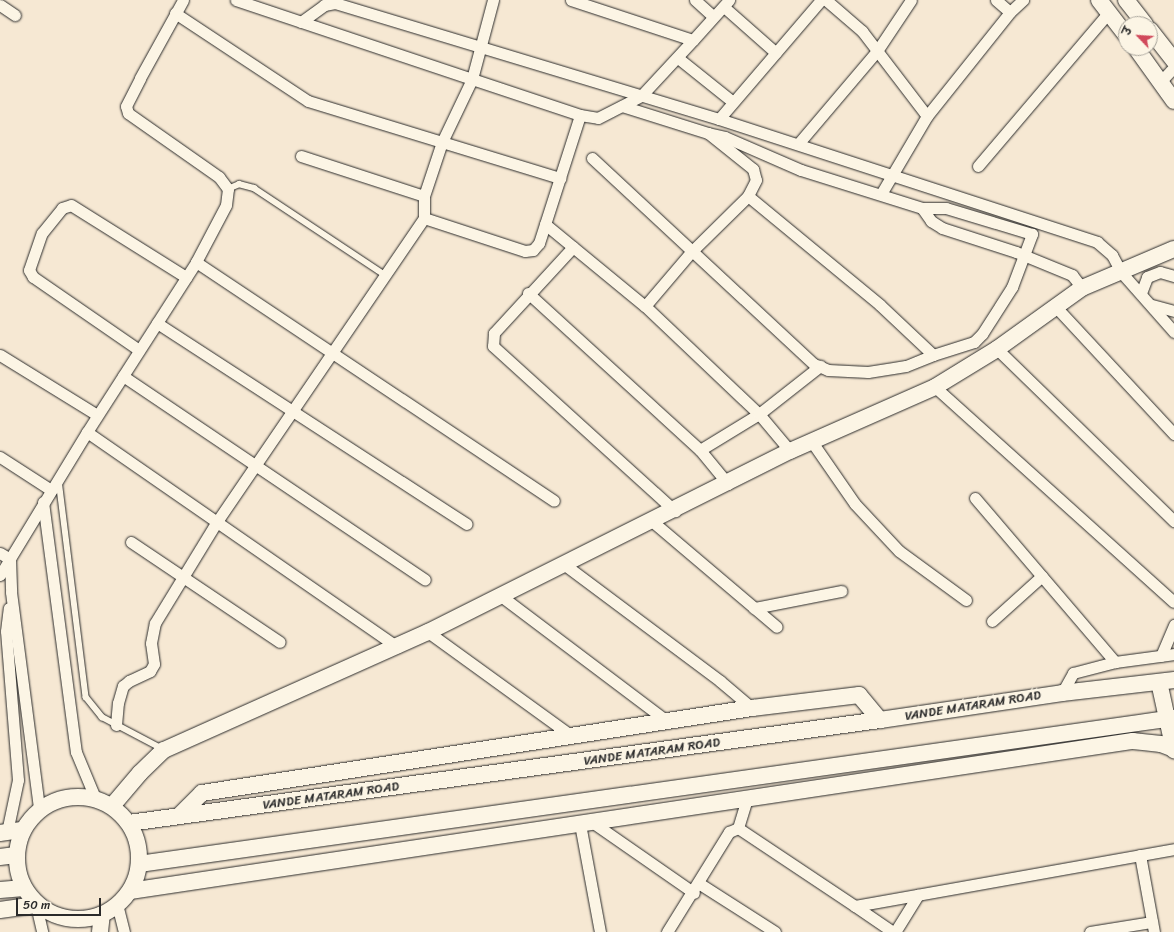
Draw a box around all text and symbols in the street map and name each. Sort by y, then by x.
north arrow [1118,16,1158,56]
text: उ [1117,24,1138,38]
street label: VANDE MATARAM ROAD [904,688,1042,724]
street label: VANDE MATARAM ROAD [583,735,721,769]
street label: VANDE MATARAM ROAD [262,779,400,813]
scale bar [18,890,103,916]
text: 50 m [23,894,50,916]

